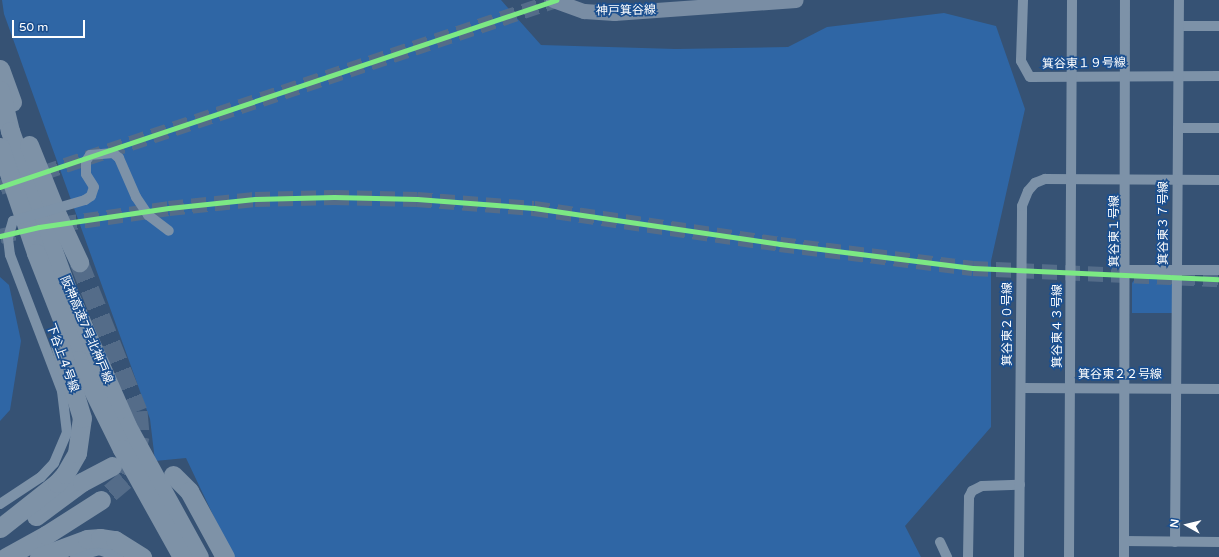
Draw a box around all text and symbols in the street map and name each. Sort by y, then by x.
street label: 神戸箕谷線 [596,3,656,19]
scale bar [14,12,87,38]
text: 50 m [19,20,48,34]
street label: 箕谷東１９号線 [1042,56,1126,72]
street label: 箕谷東３７号線 [1157,181,1171,265]
street label: 箕谷東１号線 [1108,195,1122,267]
street label: 阪神高速7号北神戸線 [57,274,115,386]
street label: 箕谷東２０号線 [1001,282,1015,366]
street label: 箕谷東４３号線 [1051,284,1065,368]
street label: 下谷上４号線 [43,322,81,394]
street label: 箕谷東２２号線 [1078,368,1162,382]
north arrow [1167,505,1207,545]
text: N [1168,518,1182,529]

